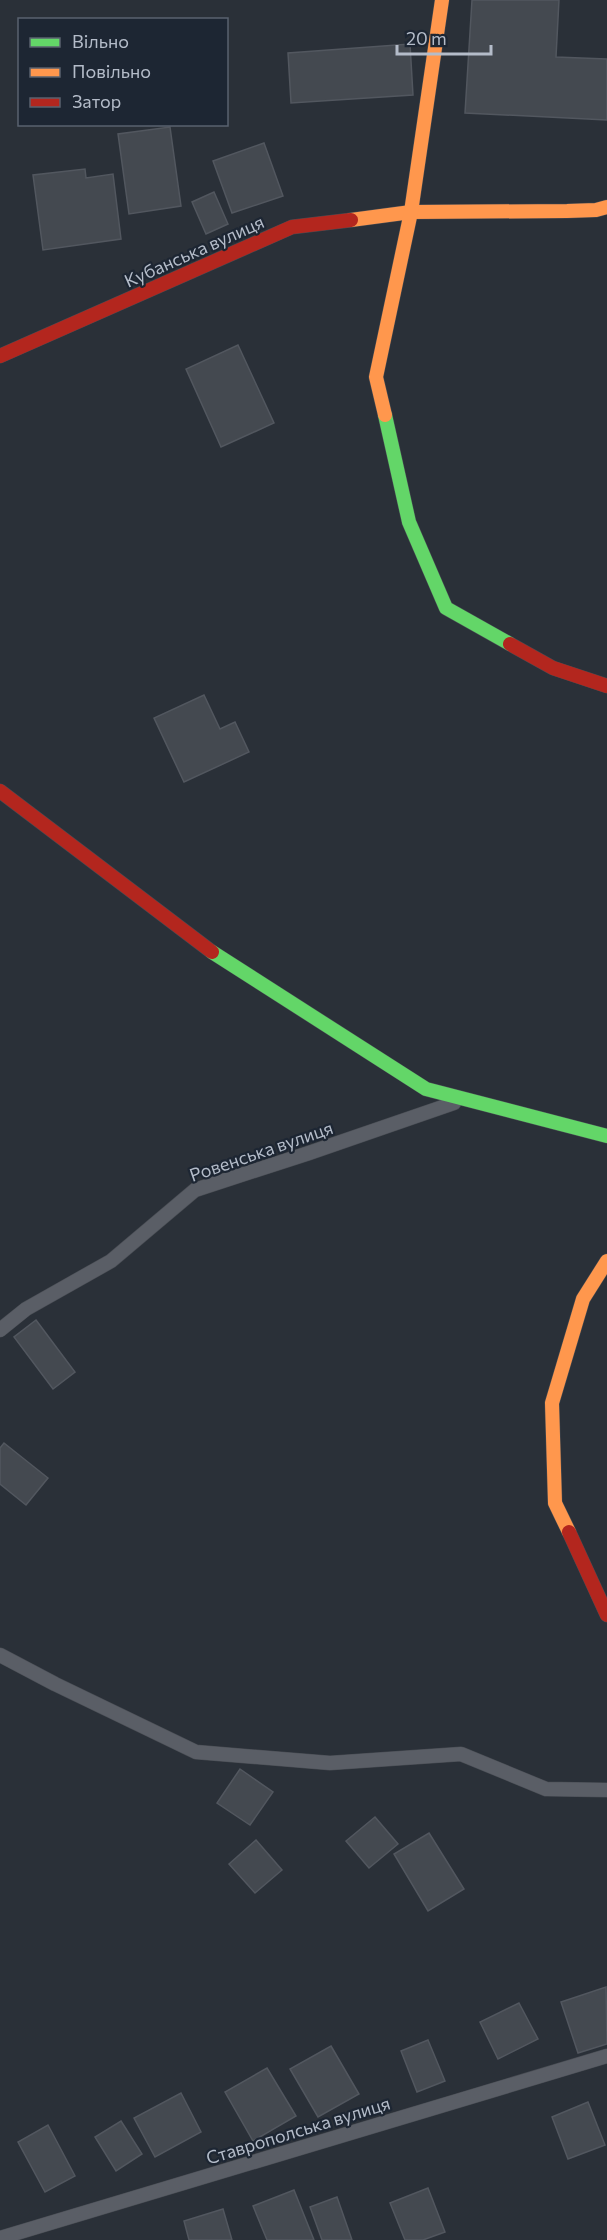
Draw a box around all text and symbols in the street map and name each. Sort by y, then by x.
legend [18,18,228,126]
scale bar [397,18,492,56]
text: 20 m [406,27,447,49]
text: Вільно [72,30,129,52]
text: Повільно [72,60,151,82]
text: Затор [72,90,121,112]
street label: Кубанська вулиця [121,210,267,292]
street label: Ровенська вулиця [186,1116,336,1186]
street label: Ставрополська вулиця [203,2092,393,2168]

